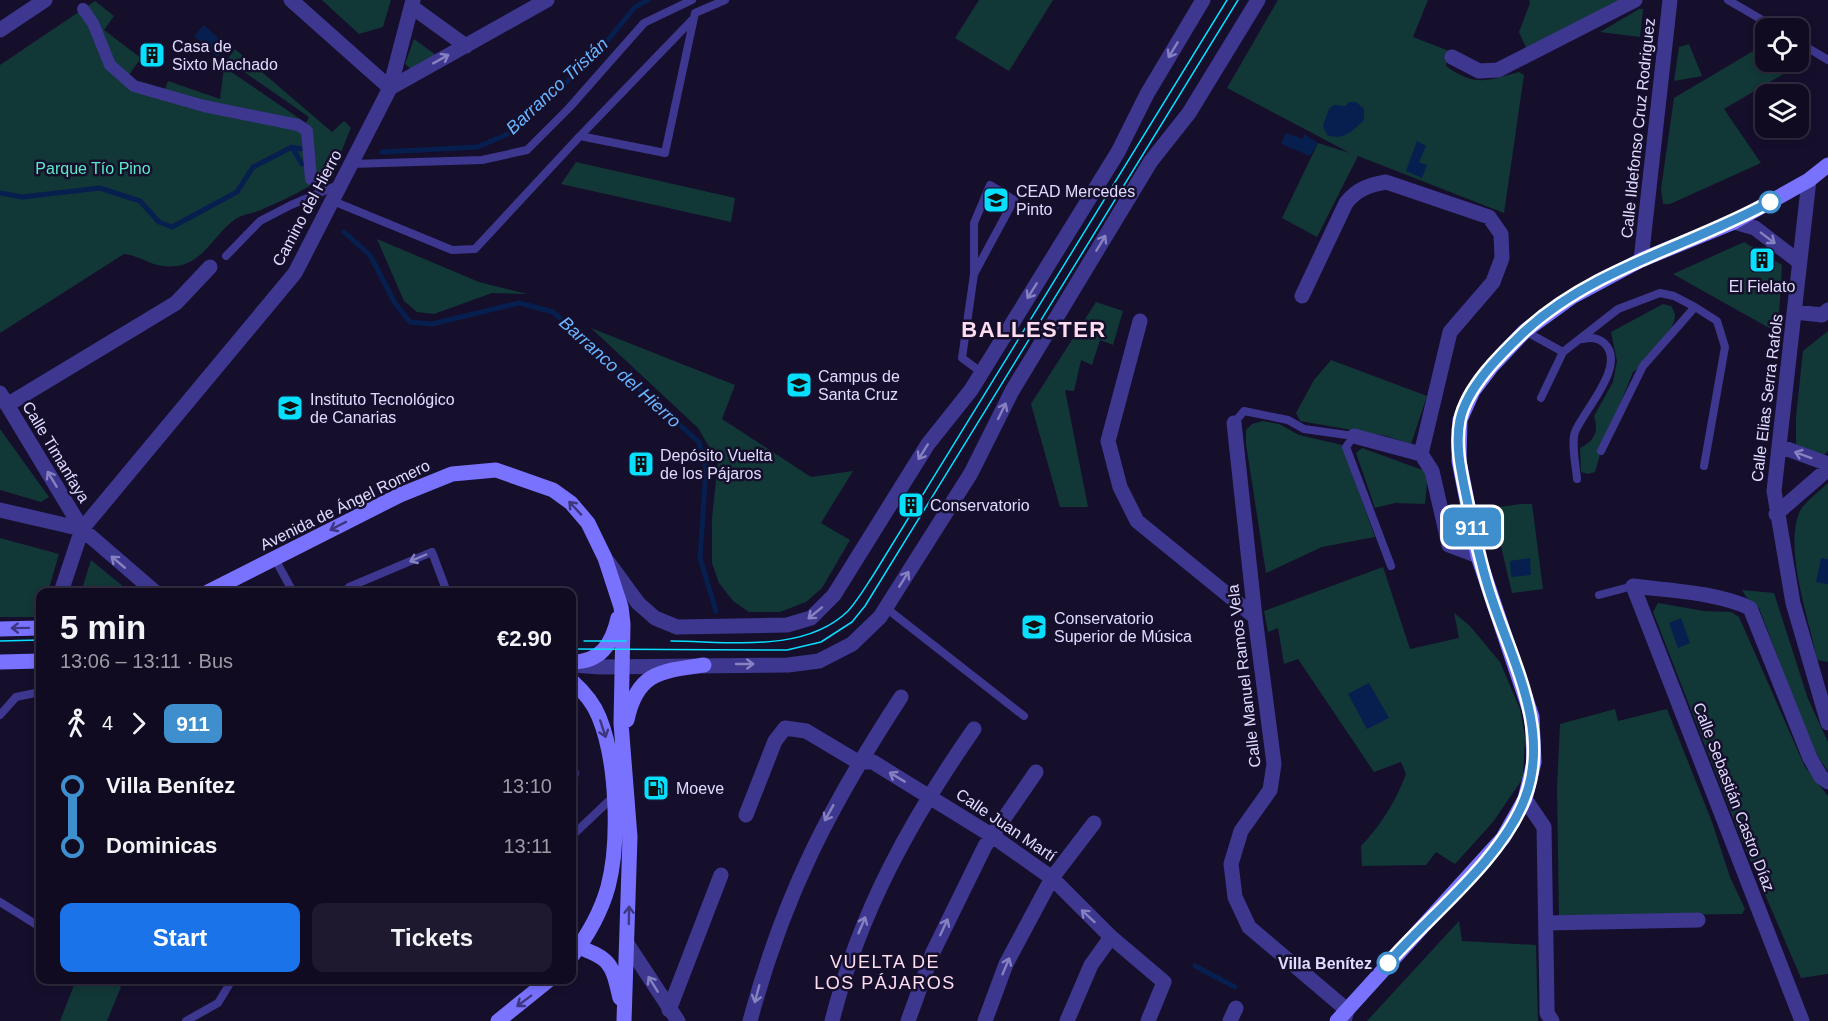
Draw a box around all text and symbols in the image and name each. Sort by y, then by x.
street label: Calle Ildefonso Cruz Rodriguez [1618,17,1658,239]
map controls [1755,18,1809,138]
button: locate [1755,18,1809,72]
water label: Barranco Tristán [502,34,612,138]
place label: Casa de Sixto Machado [172,38,278,73]
building icon: Casa de Sixto Machado [137,40,167,70]
one-way arrow [1167,41,1179,58]
one-way arrow [432,53,449,65]
button: layers [1755,84,1809,138]
street label: Camino del Hierro [269,147,345,269]
park label: Parque Tío Pino [35,160,151,177]
place label: CEAD Mercedes Pinto [1016,183,1135,218]
school or university icon: CEAD Mercedes Pinto [981,185,1011,215]
unlabelled marker [1759,191,1781,213]
one-way arrow [1760,231,1776,244]
one-way arrow [1096,235,1108,252]
building icon: El Fielato [1747,245,1777,275]
place label: El Fielato [1729,278,1795,295]
one-way arrow [1026,282,1038,299]
water label: Barranco del Hierro [555,312,685,432]
street label: Calle Elias Serra Rafols [1748,313,1786,483]
district label: BALLESTER [961,317,1107,342]
place label: Campus de Santa Cruz [818,368,900,403]
school or university icon: Campus de Santa Cruz [784,370,814,400]
place label: Instituto Tecnológico de Canarias [310,391,455,426]
school or university icon: Instituto Tecnológico de Canarias [275,393,305,423]
street label: Calle Timanfaya [19,398,93,506]
one-way arrow [996,402,1008,420]
one-way arrow [917,443,929,460]
place label: Depósito Vuelta de los Pájaros [660,447,772,482]
building icon: Depósito Vuelta de los Pájaros [626,449,656,479]
one-way arrow [1795,449,1813,460]
street label: Avenida de Ángel Romero [257,456,433,554]
one-way arrow [46,470,59,487]
building icon: Conservatorio [896,490,926,520]
place label: Conservatorio [930,497,1030,514]
one-way arrow [567,501,582,516]
line badge: 911 [1438,508,1506,546]
text: 911 [1455,516,1489,539]
one-way arrow [330,521,348,532]
one-way arrow [409,553,428,564]
one-way arrow [110,555,126,568]
one-way arrow [898,571,910,588]
street label: Calle Manuel Ramos Vela [1224,584,1264,768]
one-way arrow [807,606,823,619]
text: 5 min [60,609,146,646]
place label: Conservatorio Superior de Música [1054,610,1192,645]
school or university icon: Conservatorio Superior de Música [1019,612,1049,642]
one-way arrow [11,622,31,634]
text: €2.90 [497,626,552,651]
text: 13:06 – 13:11 · Bus [60,650,233,672]
one-way arrow [734,658,754,670]
street label: Calle Sebastián Castro Díaz [1690,700,1778,894]
icon: walk [60,707,93,740]
icon: forward [122,707,155,740]
text: 4 [102,712,113,734]
text: 911 [176,712,210,735]
one-way arrow [598,719,609,738]
one-way arrow [889,771,906,784]
text: Villa Benítez [106,773,235,798]
fuel station icon: Moeve [641,773,671,803]
text: 13:10 [502,775,552,797]
place label: Moeve [676,780,724,797]
street label: Calle Juan Martí [953,785,1059,865]
one-way arrow [823,804,835,821]
text: Dominicas [106,833,217,858]
text: 13:11 [503,835,552,857]
button: Start [60,903,300,972]
button: Tickets [312,903,552,972]
one-way arrow [623,905,635,925]
one-way arrow [1081,909,1096,923]
one-way arrow [857,917,868,935]
one-way arrow [939,919,951,937]
district label: VUELTA DE LOS PÁJAROS [814,952,956,993]
marker: Villa Benítez [1377,952,1399,974]
place label: Villa Benítez [1278,955,1372,972]
one-way arrow [1000,958,1012,976]
one-way arrow [646,976,658,993]
one-way arrow [751,984,763,1003]
one-way arrow [517,995,533,1008]

